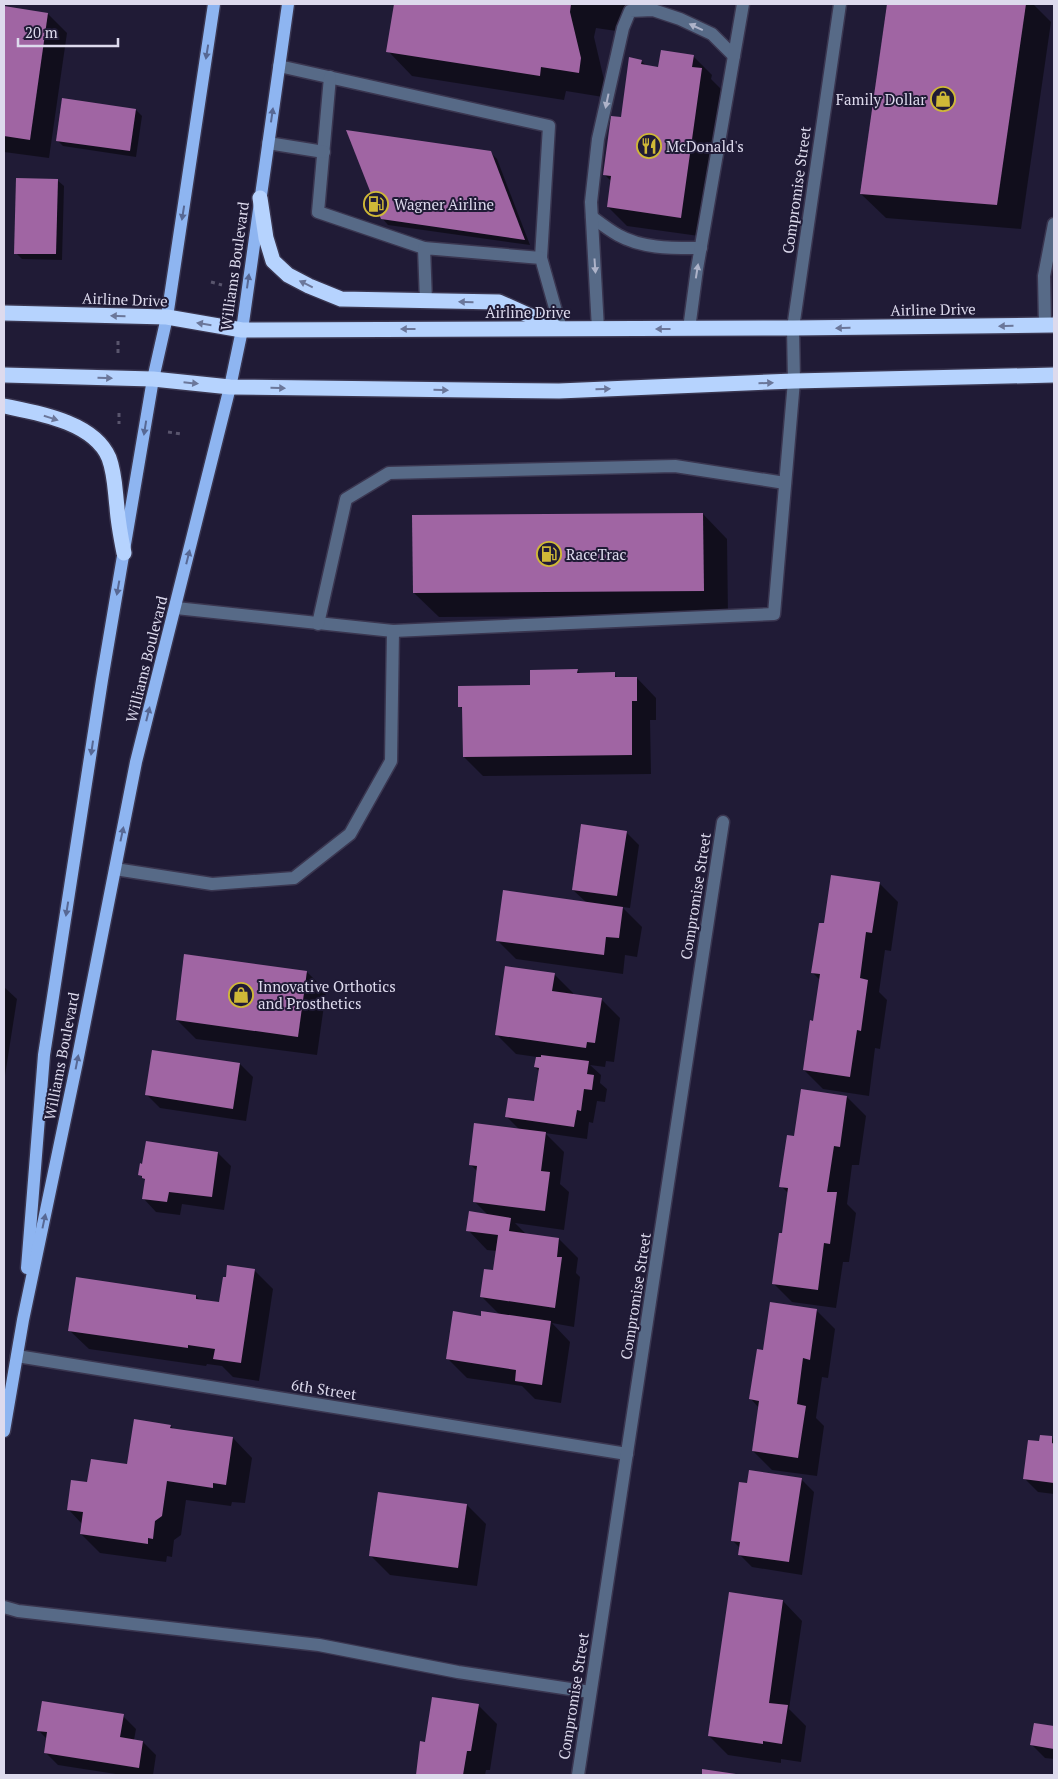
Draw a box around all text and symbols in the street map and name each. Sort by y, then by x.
scale bar [18,15,118,47]
text: 20 m [25,22,58,42]
one-way arrow [689,22,703,30]
one-way arrow [203,44,211,60]
shop icon: Family Dollar [930,86,956,112]
place label: Family Dollar [836,89,926,109]
one-way arrow [602,94,610,110]
one-way arrow [268,107,276,123]
street label: Compromise Street [777,125,815,255]
restaurant icon: McDonald's [636,133,662,159]
place label: McDonald's [666,136,744,156]
fuel station icon: Wagner Airline [363,191,389,217]
place label: Wagner Airline [394,194,494,214]
street label: Williams Boulevard [215,200,253,332]
one-way arrow [178,205,186,221]
one-way arrow [592,258,600,274]
one-way arrow [693,262,701,278]
one-way arrow [244,273,252,289]
one-way arrow [299,280,314,289]
street label: Airline Drive [82,288,168,310]
one-way arrow [457,298,473,306]
street label: Airline Drive [890,298,976,320]
street label: Airline Drive [485,302,571,322]
one-way arrow [110,312,126,320]
one-way arrow [196,319,212,327]
one-way arrow [997,322,1013,330]
one-way arrow [835,324,851,332]
one-way arrow [399,325,415,333]
one-way arrow [655,325,671,333]
one-way arrow [97,374,113,382]
one-way arrow [758,378,774,386]
one-way arrow [183,379,199,387]
one-way arrow [271,384,287,392]
one-way arrow [596,385,612,393]
one-way arrow [433,386,449,394]
one-way arrow [44,414,59,422]
one-way arrow [140,420,148,436]
fuel station icon: RaceTrac [536,541,562,567]
place label: RaceTrac [566,544,627,564]
one-way arrow [184,549,192,564]
one-way arrow [113,580,121,596]
street label: Williams Boulevard [121,594,171,724]
one-way arrow [145,707,153,722]
one-way arrow [88,741,96,757]
one-way arrow [118,826,126,841]
street label: Compromise Street [675,831,715,961]
one-way arrow [63,901,71,917]
place label: Innovative Orthotics and Prosthetics [258,976,396,1013]
shop icon: Innovative Orthotics and Prosthetics [228,982,254,1008]
street label: Williams Boulevard [39,990,83,1122]
one-way arrow [73,1054,81,1069]
one-way arrow [40,1212,48,1228]
street label: Compromise Street [615,1231,655,1361]
street label: 6th Street [290,1374,359,1404]
street label: Compromise Street [553,1631,593,1761]

